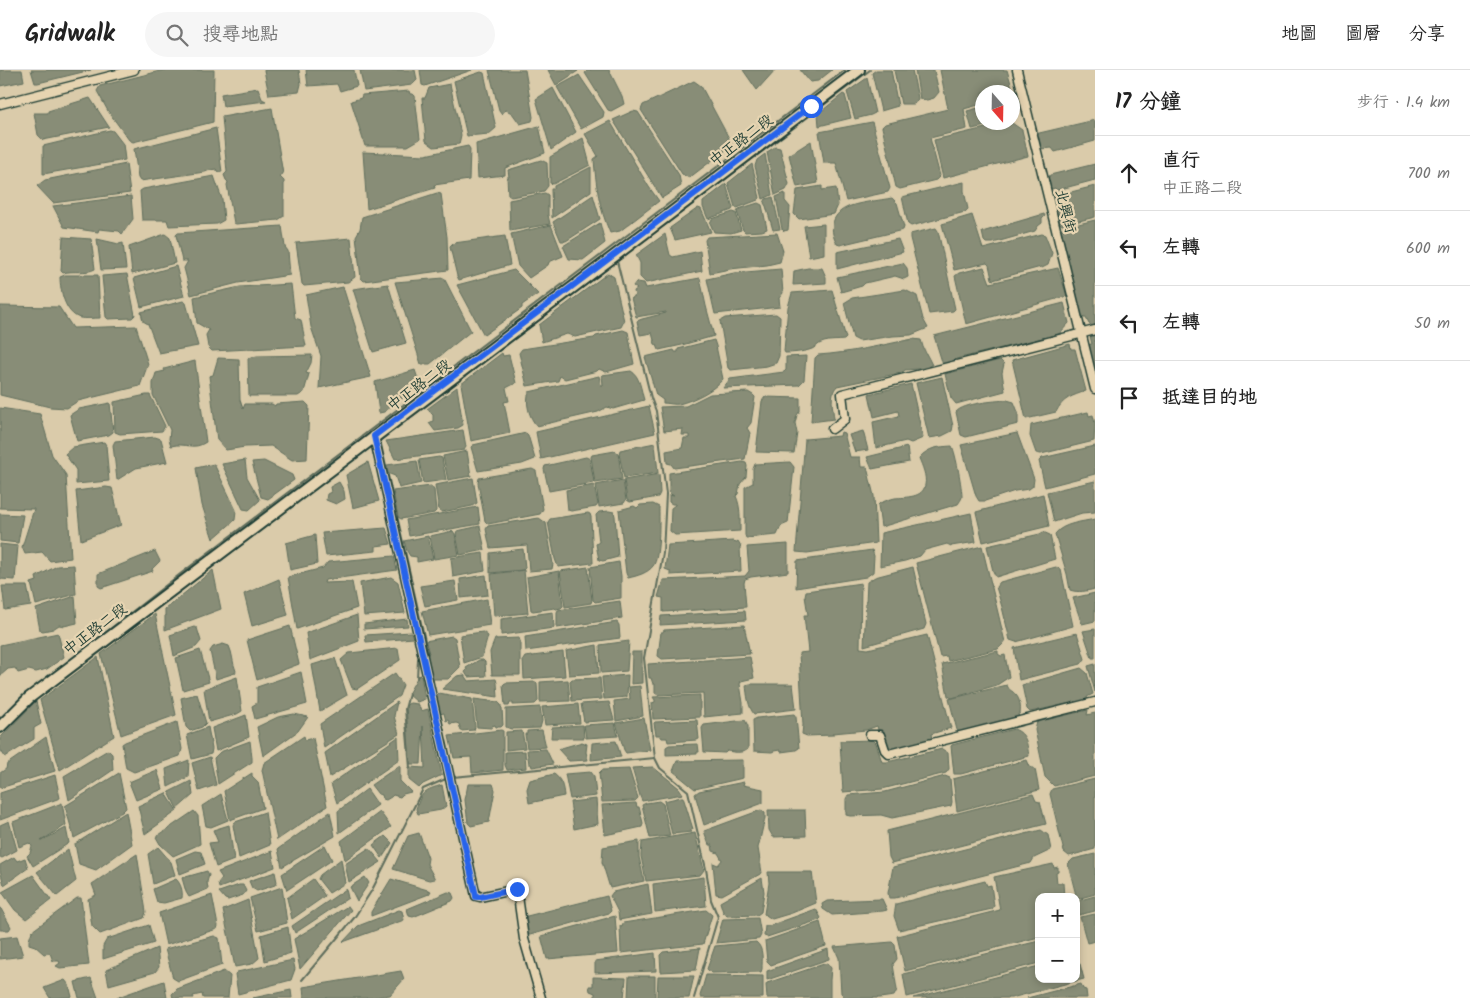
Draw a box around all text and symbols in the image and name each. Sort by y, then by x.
search box [145,12,495,57]
text: Gridwalk [25,15,115,54]
text: 搜尋地點 [203,20,279,50]
text: 地圖 [1281,20,1317,49]
text: 圖層 [1345,20,1381,49]
text: 分享 [1409,20,1445,49]
icon: search [163,21,191,49]
north arrow [975,85,1020,130]
text: 17 分鐘 [1115,86,1181,119]
text: 步行 · 1.4 km [1357,90,1450,115]
route start [800,95,823,118]
street label: 中正路二段 [704,109,779,173]
text: 直行 [1162,146,1200,176]
icon: ahead [1115,159,1143,187]
text: 700 m [1407,161,1450,186]
text: 中正路二段 [1162,176,1242,201]
street label: 北興街 [1048,186,1082,236]
text: 左轉 [1162,233,1200,263]
icon: left [1115,234,1143,262]
text: 600 m [1406,236,1450,261]
text: 左轉 [1162,308,1200,338]
icon: left [1115,309,1143,337]
text: 50 m [1414,311,1450,336]
street label: 中正路二段 [382,354,457,418]
text: 抵達目的地 [1162,383,1257,413]
icon: arrive [1115,384,1143,412]
street label: 中正路二段 [58,598,133,662]
route end [506,878,529,901]
map controls [1035,893,1080,983]
button: + [1035,893,1080,938]
button: − [1035,938,1080,983]

